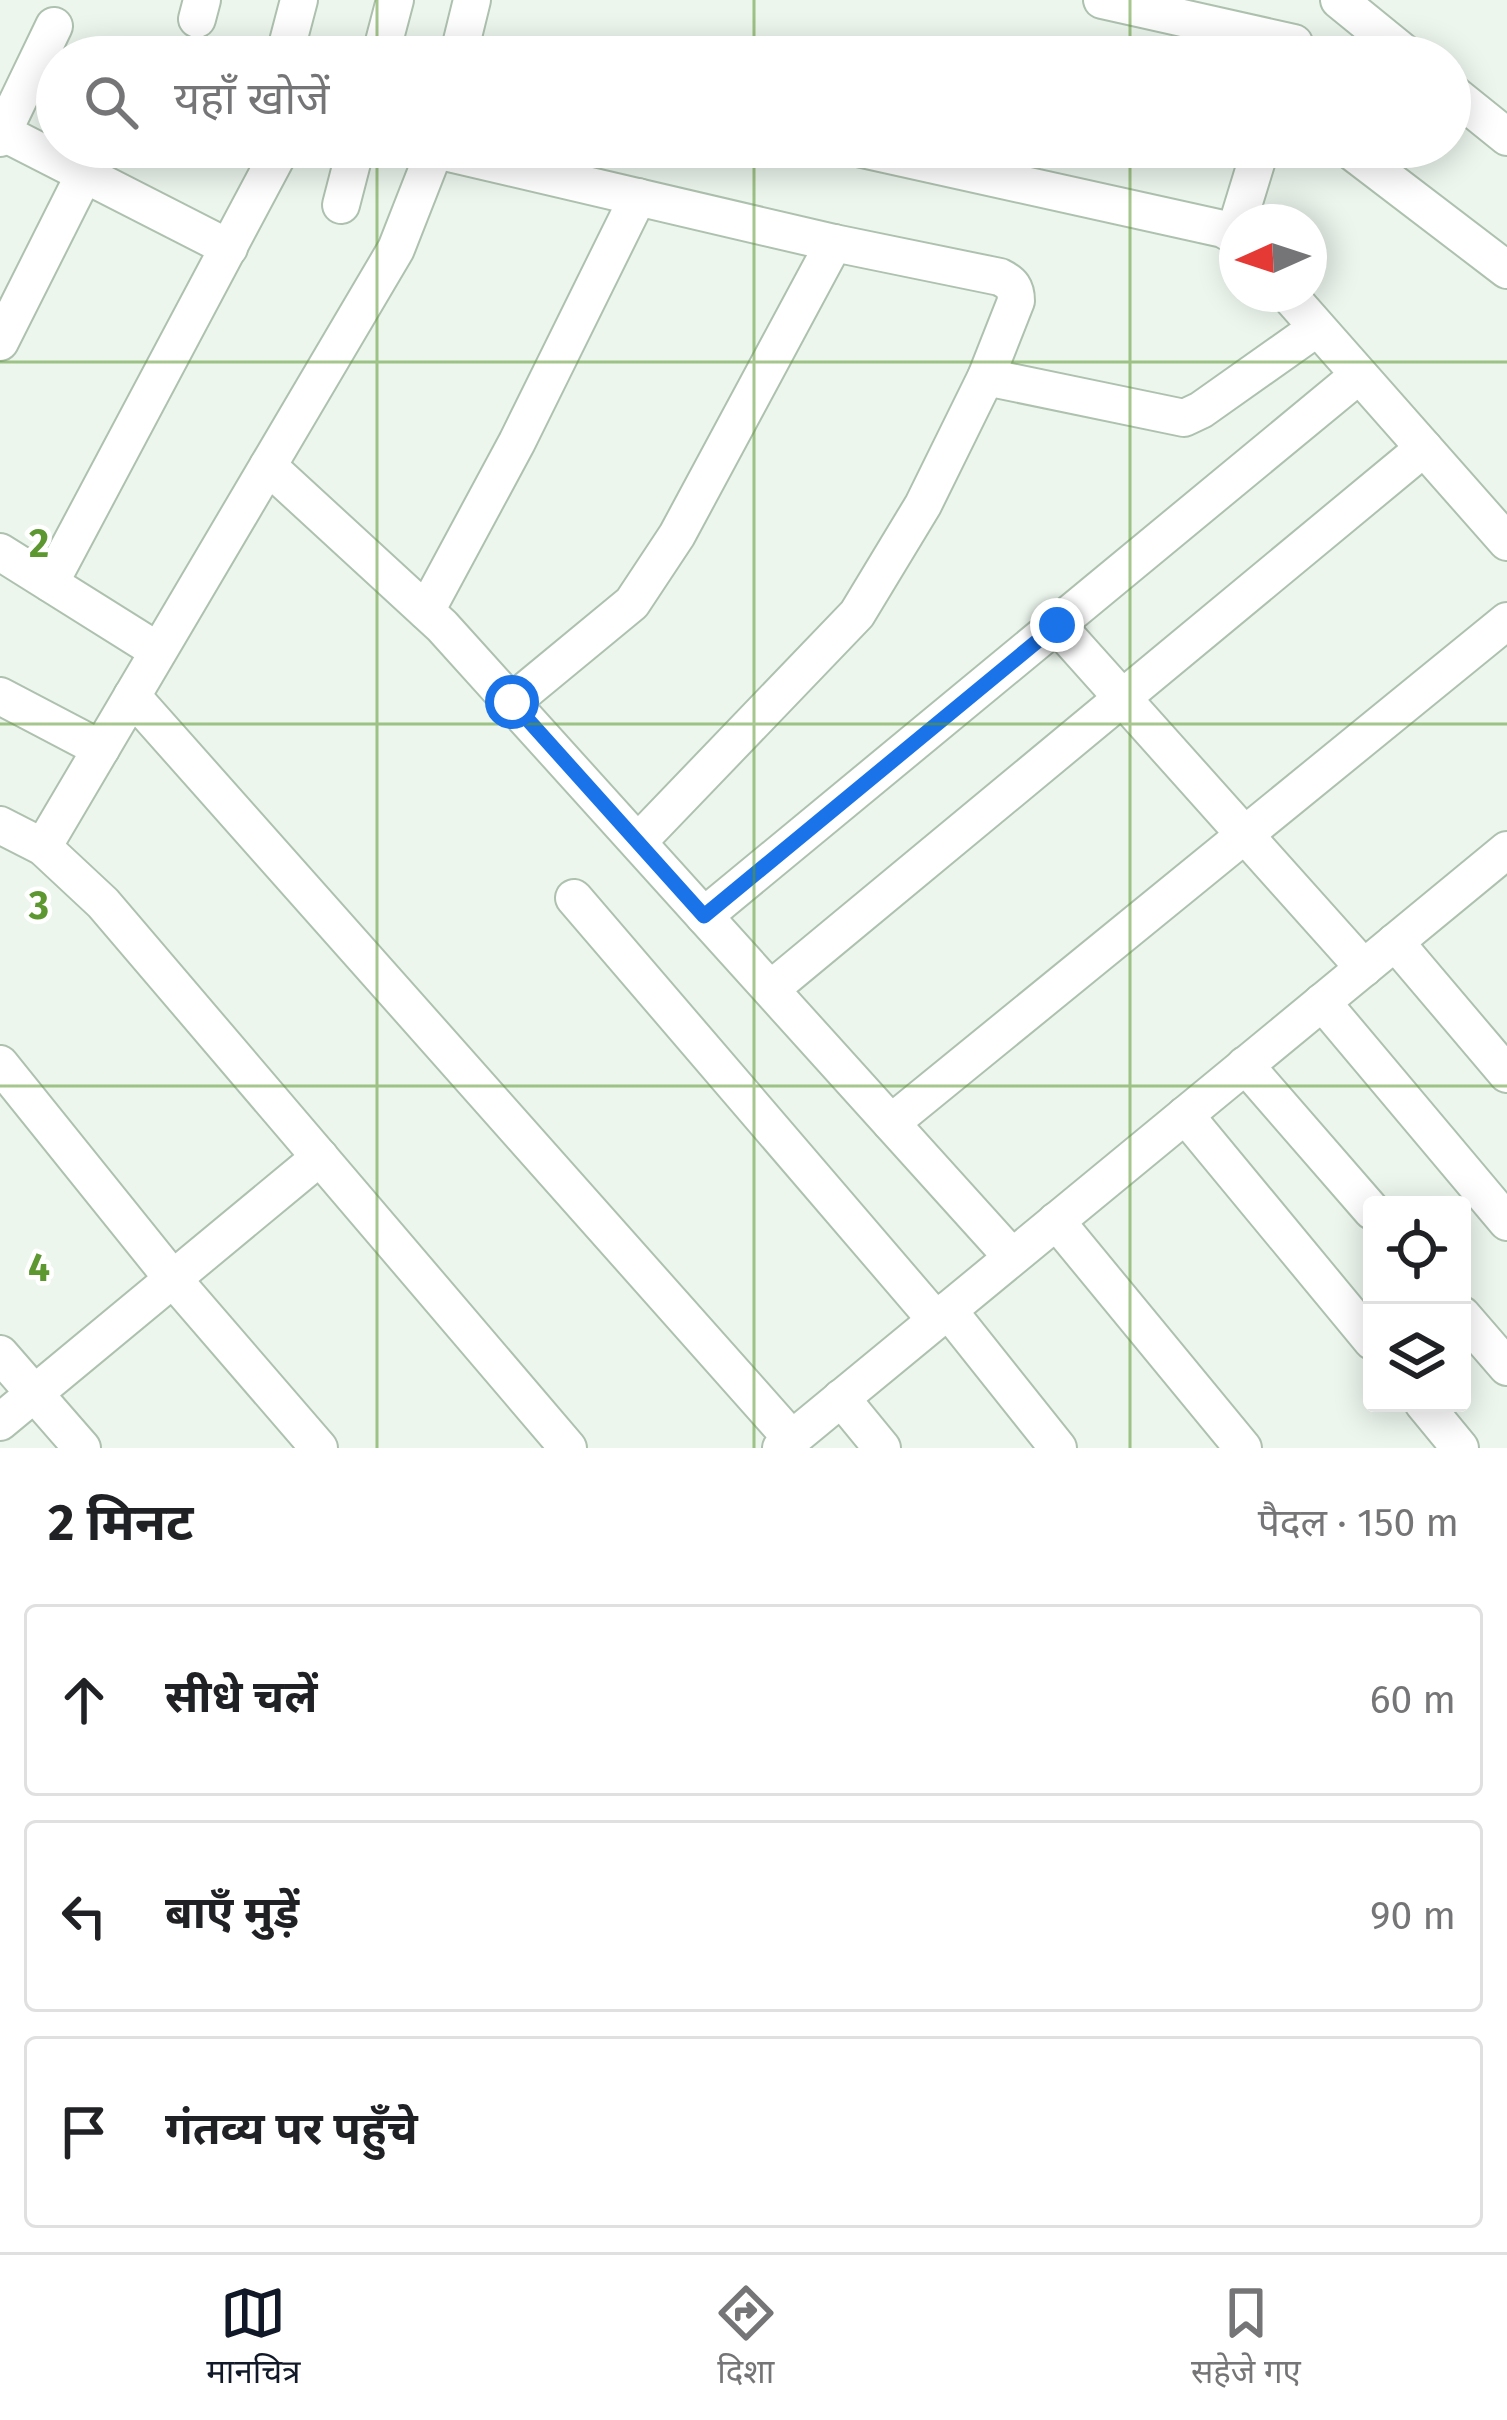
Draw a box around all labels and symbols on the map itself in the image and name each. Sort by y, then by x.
north arrow [1219,204,1327,312]
text: 2 [29,521,49,567]
route end [1030,598,1084,652]
route start [485,675,539,729]
text: 3 [28,883,49,929]
text: 4 [28,1245,50,1291]

